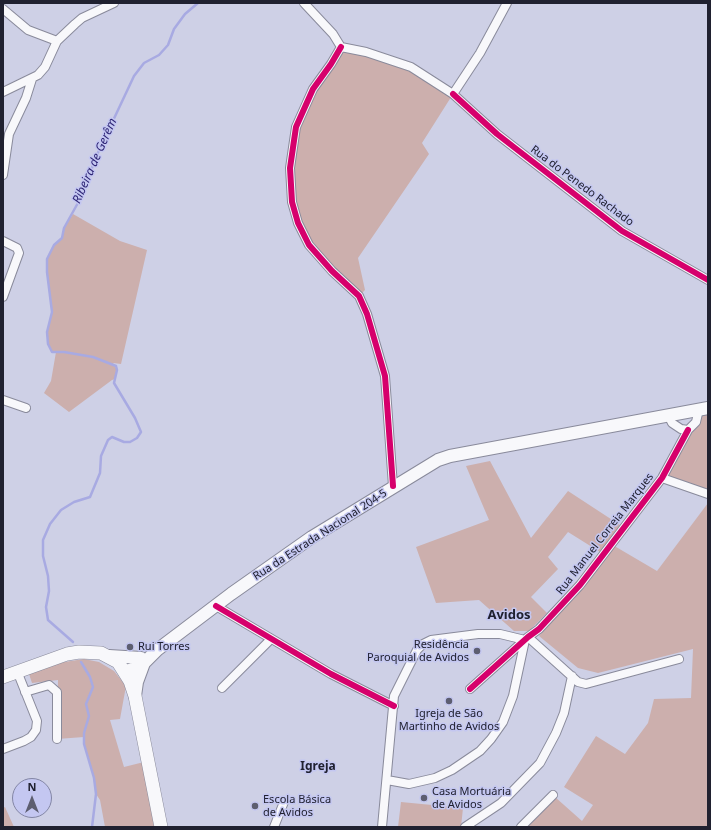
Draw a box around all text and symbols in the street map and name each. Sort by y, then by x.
water label: Ribeira de Gerêm [70,116,120,206]
street label: Rua do Penedo Rachado [528,143,636,229]
street label: Rua Manuel Correia Marques [554,471,656,597]
street label: Rua da Estrada Nacional 204-5 [251,487,389,583]
district label: Avidos [487,607,531,623]
place label: Residência Paroquial de Avidos [367,638,469,664]
place label: Rui Torres [138,640,190,654]
marker: Rui Torres [125,642,135,652]
marker: Residência Paroquial de Avidos [472,646,482,656]
marker: Igreja de São Martinho de Avidos [444,696,454,706]
place label: Igreja de São Martinho de Avidos [399,707,499,733]
district label: Igreja [300,760,336,774]
north arrow [12,778,52,818]
text: N [28,779,36,794]
place label: Casa Mortuária de Avidos [432,785,511,811]
place label: Escola Básica de Avidos [263,793,331,819]
marker: Casa Mortuária de Avidos [419,793,429,803]
marker: Escola Básica de Avidos [250,801,260,811]

